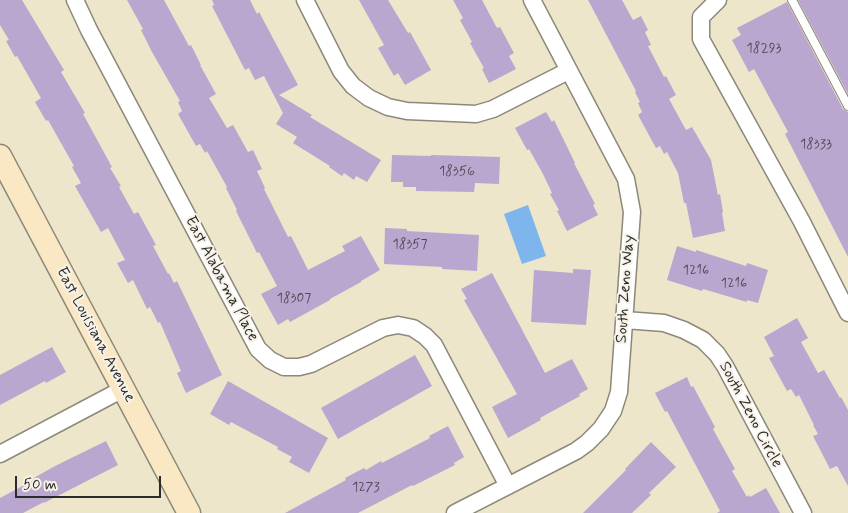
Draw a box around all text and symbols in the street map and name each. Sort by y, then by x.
house number: 18293 [746,41,782,57]
house number: 18333 [800,137,832,153]
house number: 18356 [439,164,475,180]
street label: East Alabama Place [180,213,262,345]
street label: South Zeno Way [613,234,639,344]
house number: 18357 [392,237,428,253]
house number: 1216 [683,263,709,279]
street label: East Louisiana Avenue [51,264,139,406]
house number: 1216 [721,276,747,292]
house number: 18307 [277,291,311,307]
street label: South Zeno Circle [714,359,786,471]
scale bar [18,466,164,498]
text: 50 m [23,475,57,495]
house number: 1273 [352,480,380,496]

